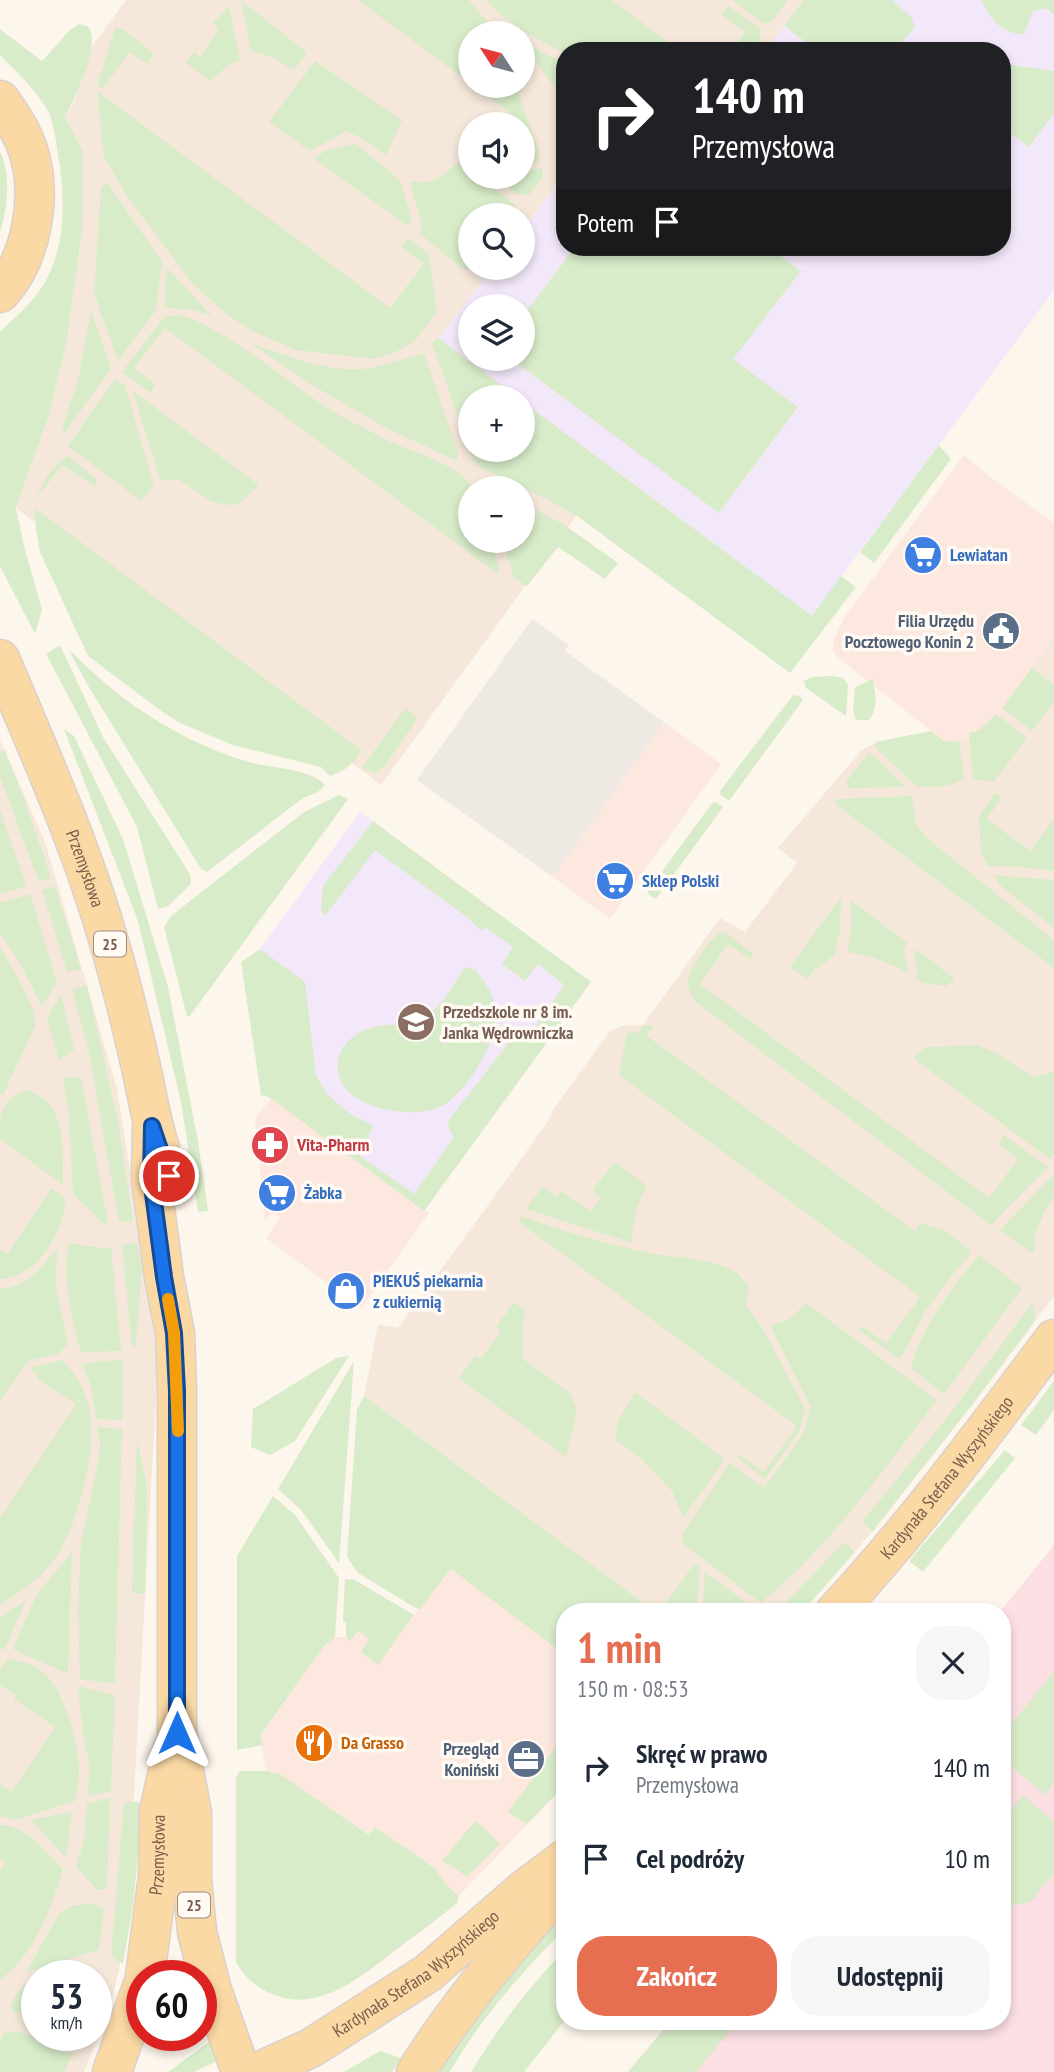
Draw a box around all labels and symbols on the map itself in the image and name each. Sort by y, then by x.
north arrow [458,21,536,98]
supermarket icon: Lewiatan [902,534,944,576]
place label: Lewiatan [950,543,1008,566]
place label: Filia Urzędu Pocztowego Konin 2 [845,609,974,653]
public building icon: Filia Urzędu Pocztowego Konin 2 [980,610,1022,652]
street label: Przemysłowa [61,826,110,910]
supermarket icon: Sklep Polski [594,860,636,902]
place label: Sklep Polski [642,869,719,892]
road number: 25 [94,932,126,956]
place label: Przedszkole nr 8 im. Janka Wędrowniczka [442,1000,574,1044]
school or university icon: Przedszkole nr 8 im. Janka Wędrowniczka [395,1001,437,1043]
pharmacy icon: Vita-Pharm [249,1124,291,1166]
place label: Vita-Pharm [296,1133,370,1156]
pin [139,1146,199,1206]
supermarket icon: Żabka [256,1172,298,1214]
place label: Żabka [304,1181,342,1204]
place label: PIEKUŚ piekarnia z cukiernią [373,1269,483,1313]
shop icon: PIEKUŚ piekarnia z cukiernią [325,1270,367,1312]
street label: Kardynała Stefana Wyszyńskiego [875,1391,1018,1564]
position arrow [140,1696,214,1770]
restaurant icon: Da Grasso [293,1722,335,1764]
place label: Da Grasso [341,1731,404,1754]
place label: Przegląd Koniński [443,1737,499,1781]
office icon: Przegląd Koniński [505,1738,547,1780]
street label: Przemysłowa [144,1814,170,1896]
road number: 25 [178,1893,210,1918]
street label: Kardynała Stefana Wyszyńskiego [328,1904,504,2042]
speed limit sign: 60 [126,1960,217,2051]

